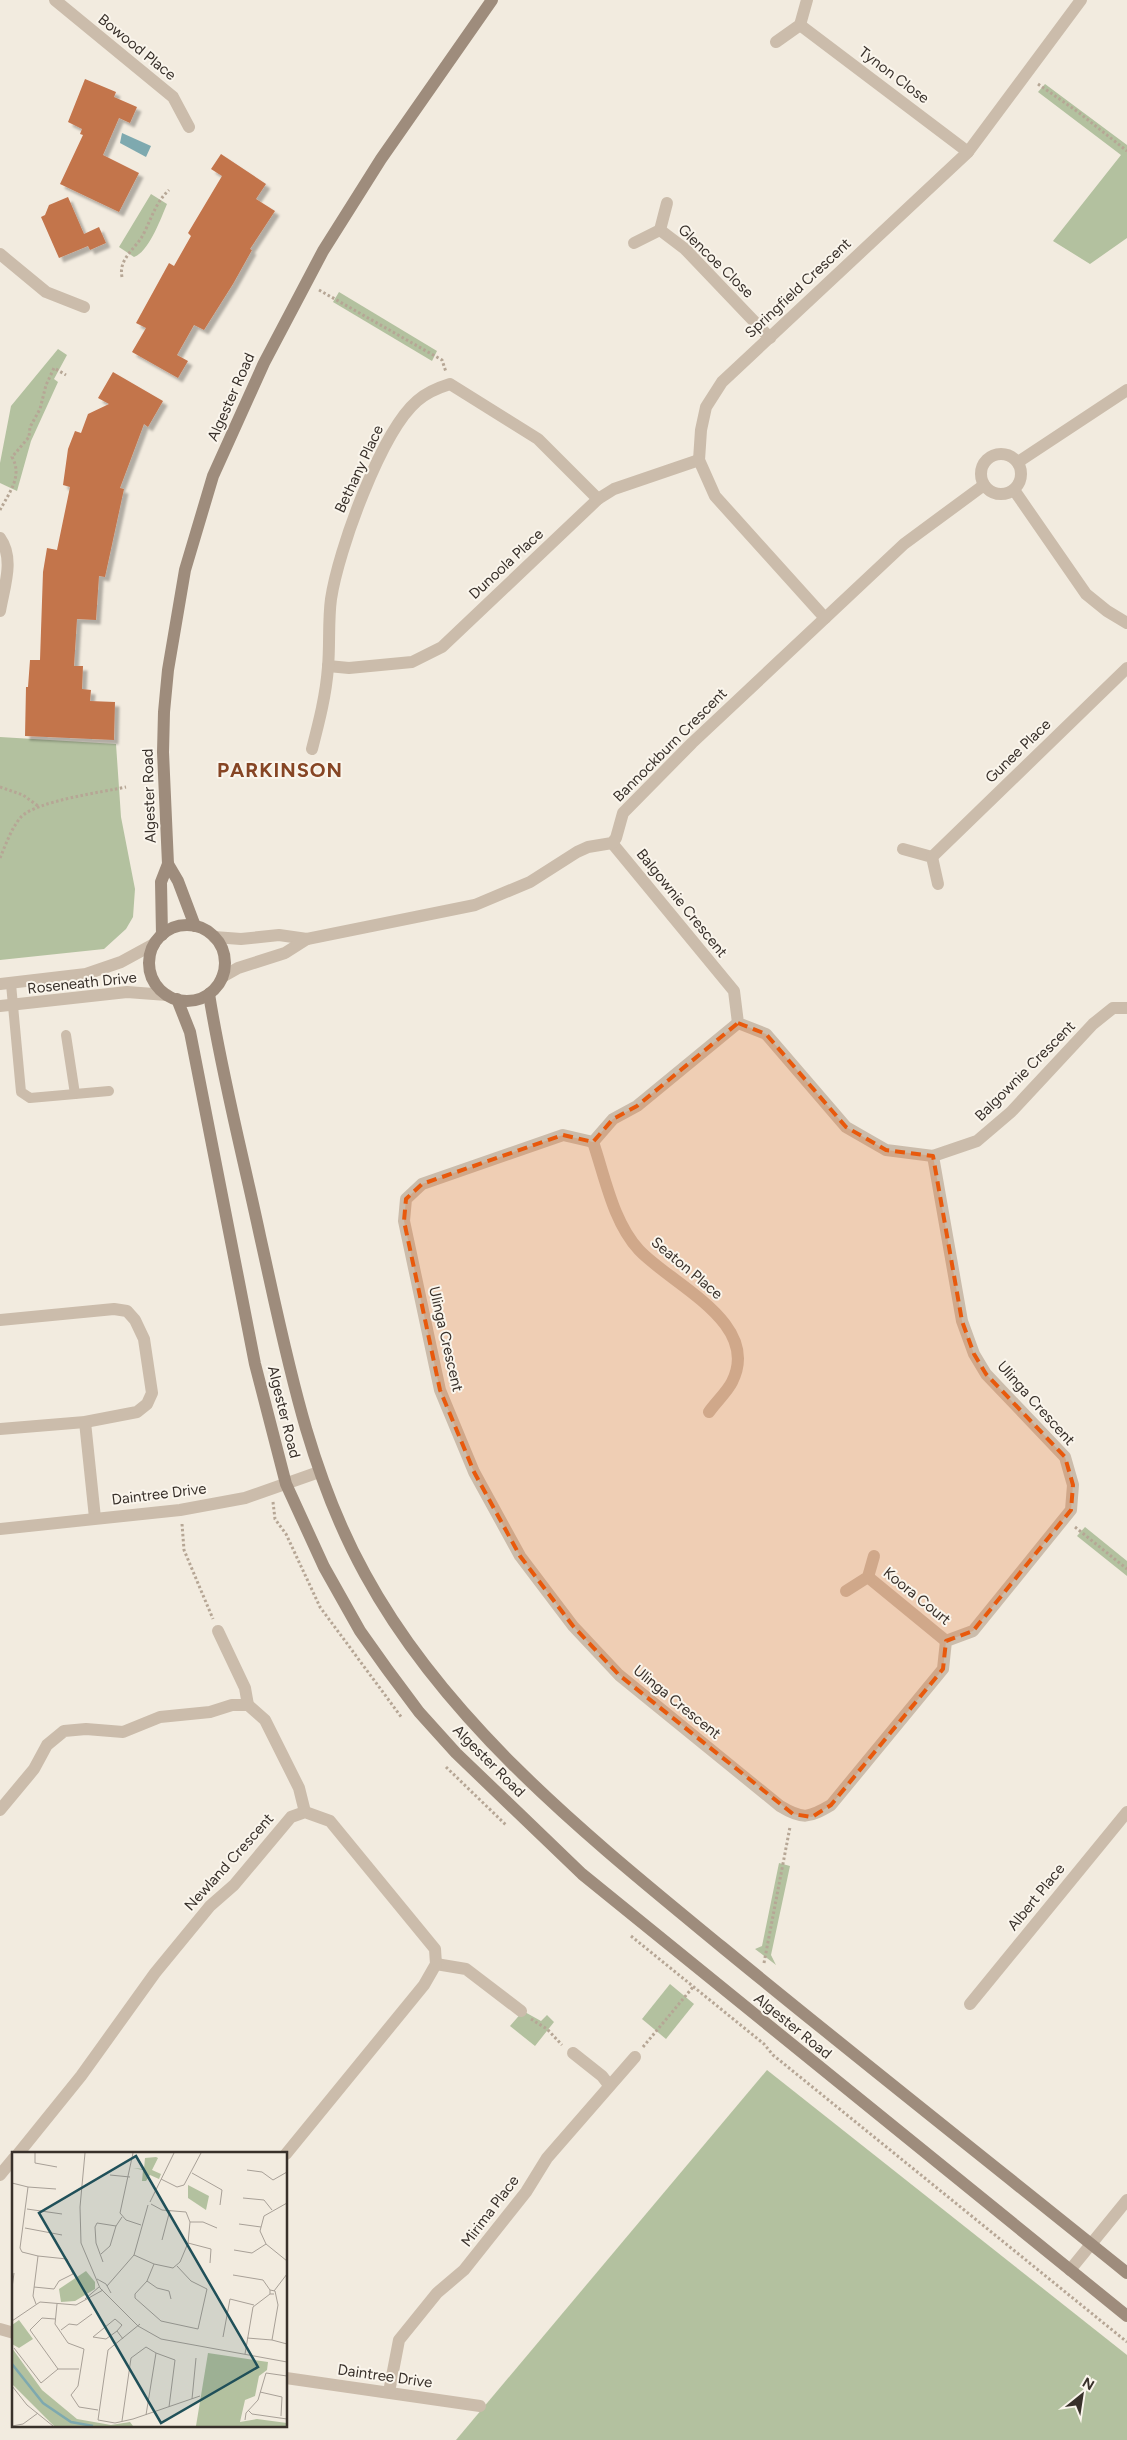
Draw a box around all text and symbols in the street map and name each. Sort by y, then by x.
street label: Bowood Place [94,10,180,84]
street label: Tynon Close [855,43,933,107]
street label: Glencoe Close [675,220,757,302]
street label: Springfield Crescent [741,234,855,342]
street label: Algester Road [204,350,258,444]
street label: Bethany Place [331,422,387,516]
street label: Dunoola Place [465,525,547,603]
street label: Bannockburn Crescent [609,684,731,806]
street label: Gunee Place [981,715,1055,787]
street label: Algester Road [138,748,160,844]
district label: PARKINSON [217,758,343,782]
street label: Balgownie Crescent [633,845,731,961]
street label: Roseneath Drive [26,968,138,998]
street label: Balgownie Crescent [971,1017,1079,1125]
street label: Seaton Place [648,1233,726,1303]
street label: Ulinga Crescent [425,1285,467,1394]
street label: Ulinga Crescent [993,1357,1079,1449]
street label: Algester Road [264,1364,304,1460]
street label: Daintree Drive [111,1479,207,1509]
street label: Koora Court [880,1563,955,1629]
street label: Ulinga Crescent [630,1661,725,1743]
street label: Algester Road [449,1721,529,1801]
street label: Newland Crescent [181,1809,278,1914]
street label: Albert Place [1004,1860,1068,1934]
street label: Algester Road [751,1989,835,2063]
inset map [12,2152,288,2428]
street label: Mirima Place [457,2172,523,2250]
street label: Daintree Drive [337,2360,433,2392]
north arrow [1057,2370,1107,2420]
text: N [1079,2374,1097,2394]

